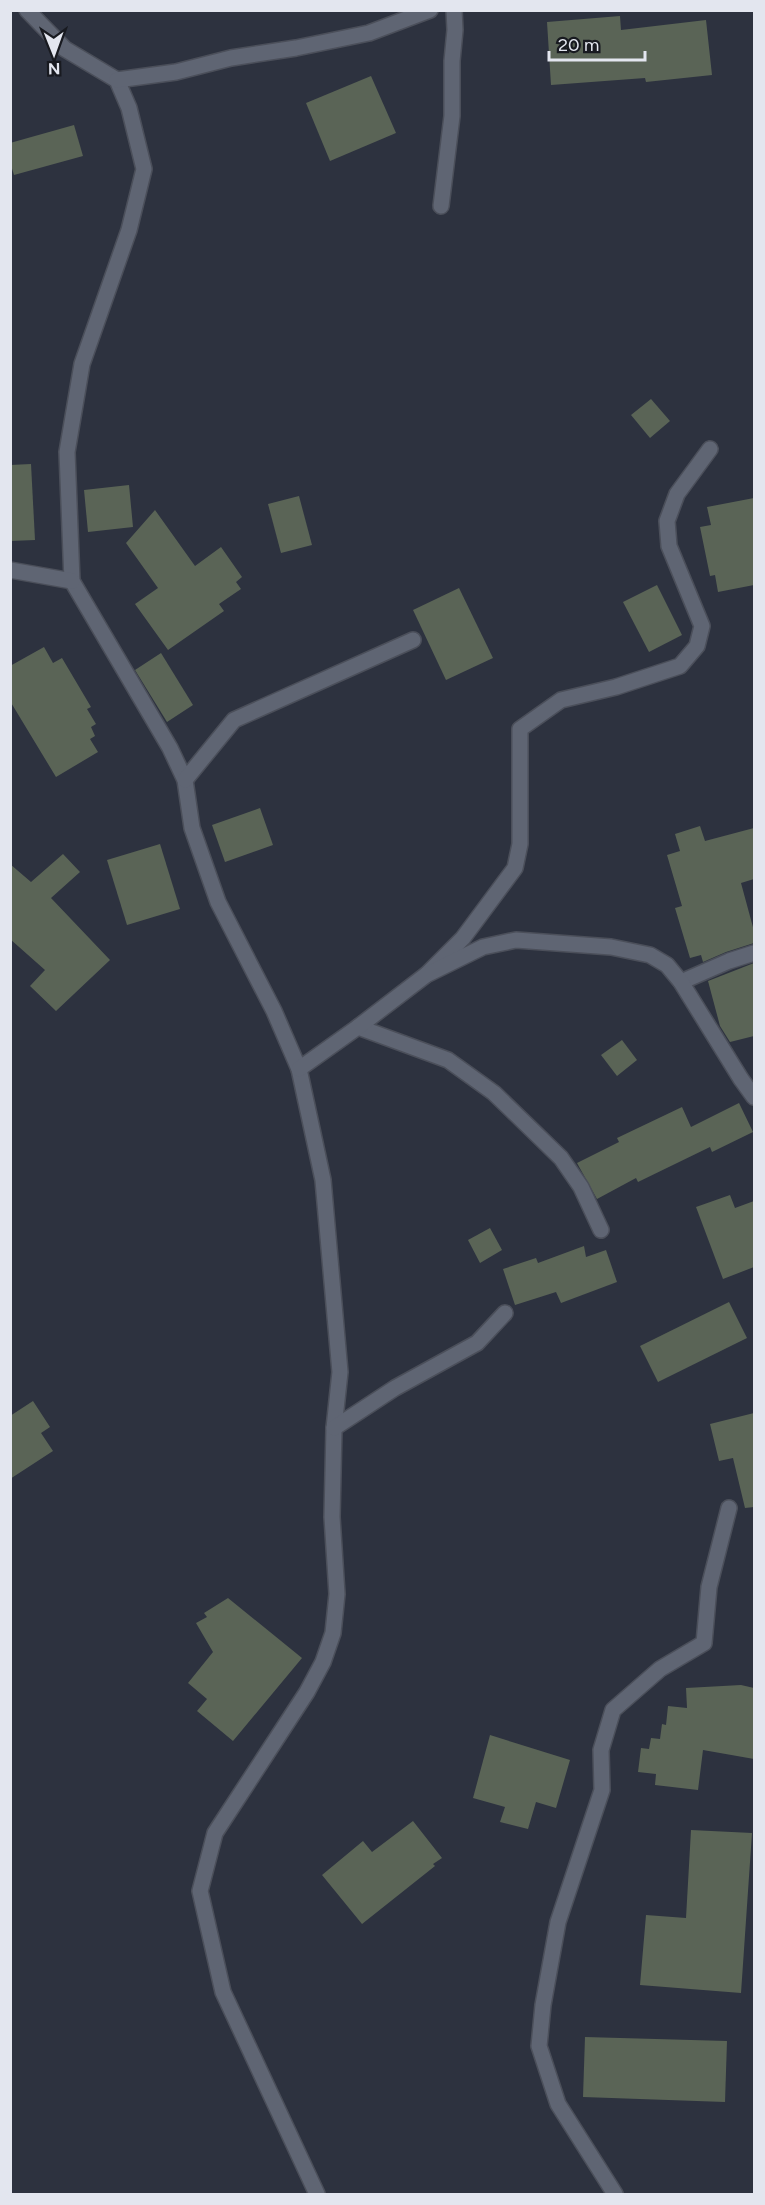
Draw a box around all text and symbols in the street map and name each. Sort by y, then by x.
north arrow [24,24,84,84]
scale bar [549,24,645,62]
text: 20 m [558,34,599,56]
text: N [48,59,61,78]

